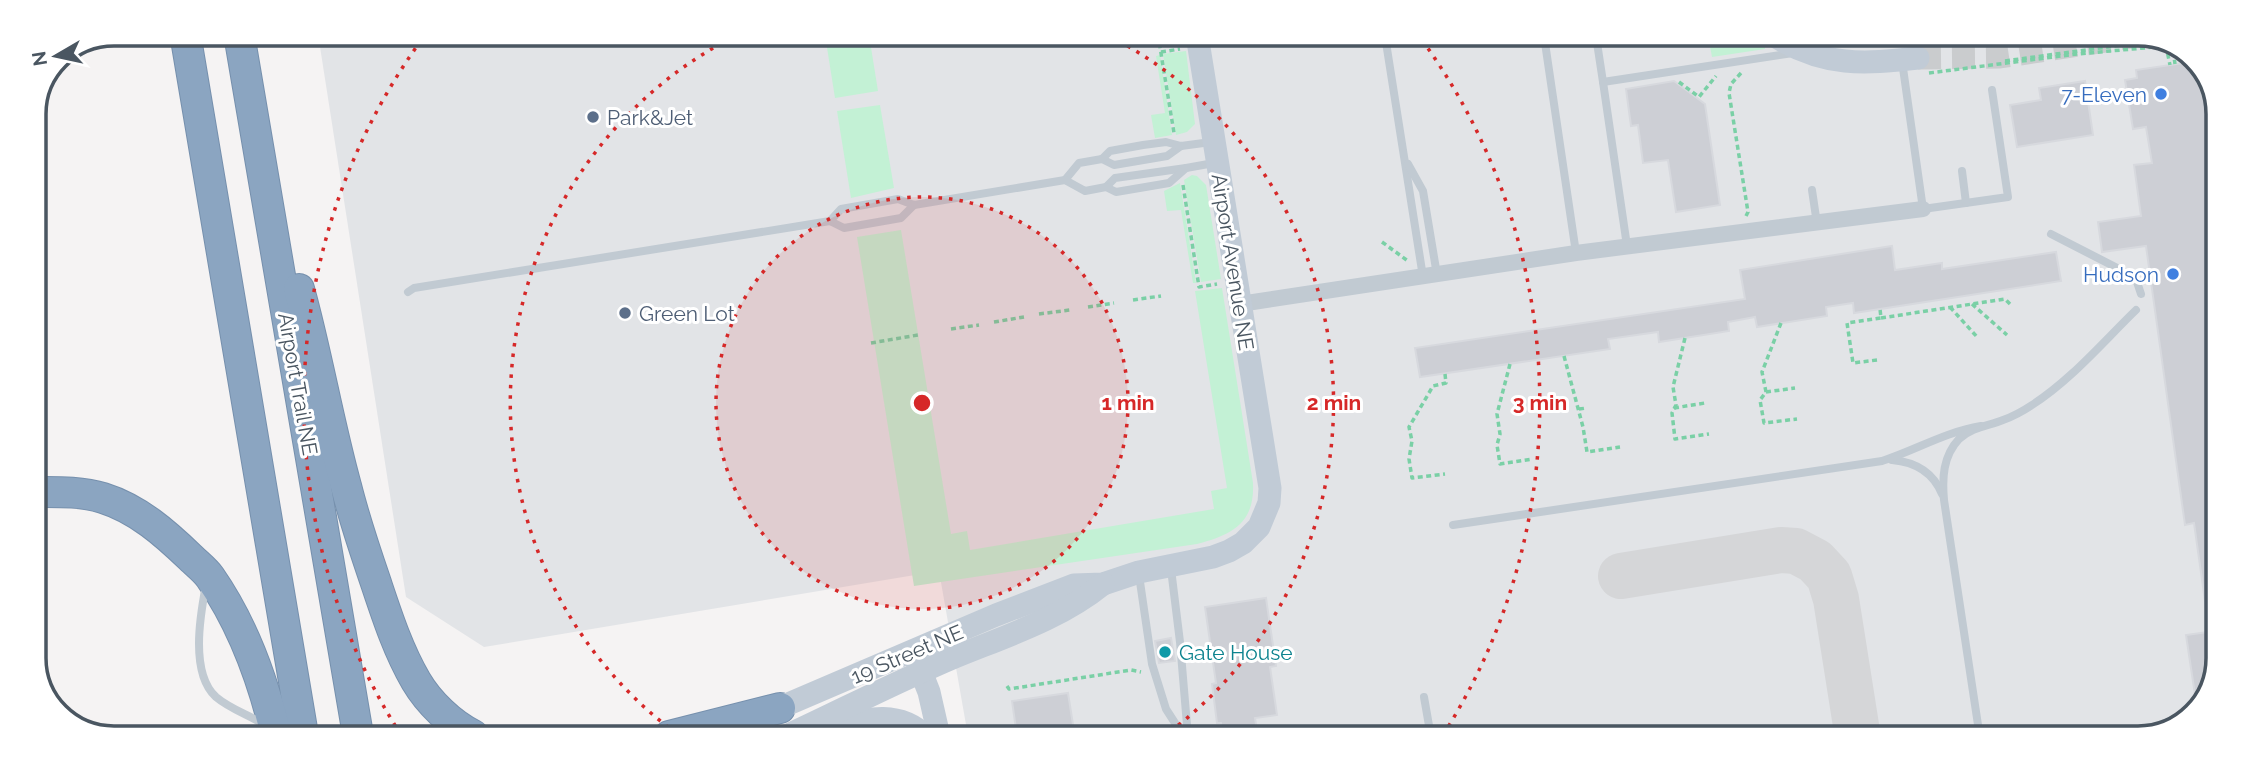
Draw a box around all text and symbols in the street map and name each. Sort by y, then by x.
north arrow [21,21,91,91]
text: N [27,50,51,68]
place label: 7-Eleven [2062,82,2147,107]
marker: 7-Eleven [2153,86,2169,102]
place label: Park&Jet [607,105,693,130]
marker: Park&Jet [585,109,601,125]
street label: Airport Avenue NE [1207,172,1259,352]
place label: Hudson [2083,262,2159,287]
marker: Hudson [2165,266,2181,282]
place label: Green Lot [639,301,735,326]
marker: Green Lot [617,305,633,321]
street label: Airport Trail NE [273,311,323,457]
text: 1 min [1101,390,1155,415]
text: 2 min [1307,390,1361,415]
text: 3 min [1513,390,1567,415]
centre of rings [910,391,934,415]
street label: 19 Street NE [847,619,967,689]
place label: Gate House [1179,640,1293,665]
marker: Gate House [1157,644,1173,660]

